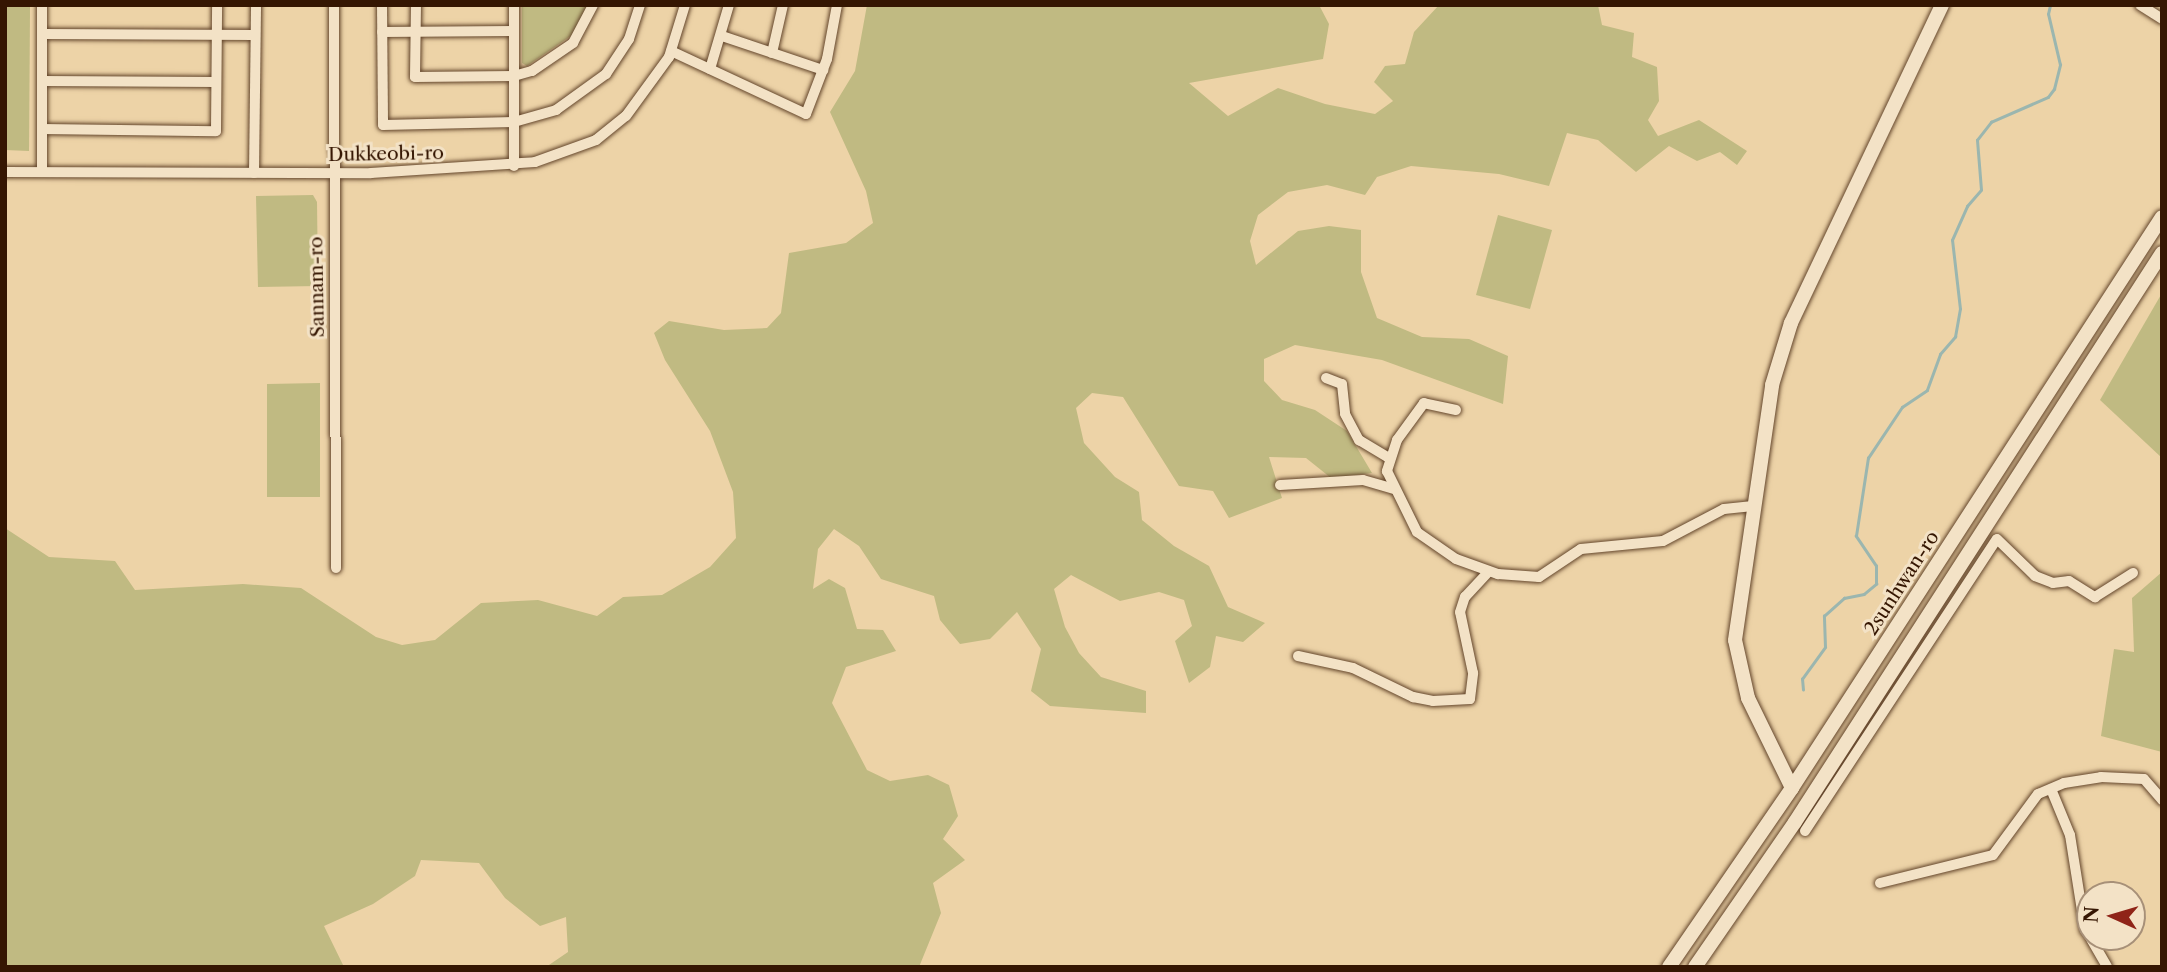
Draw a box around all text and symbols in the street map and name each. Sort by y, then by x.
street label: Dukkeobi-ro [328,142,444,166]
street label: Sannam-ro [305,236,329,338]
street label: 2sunhwan-ro [1860,527,1944,639]
north arrow [2076,881,2146,951]
text: N [2079,906,2104,924]

